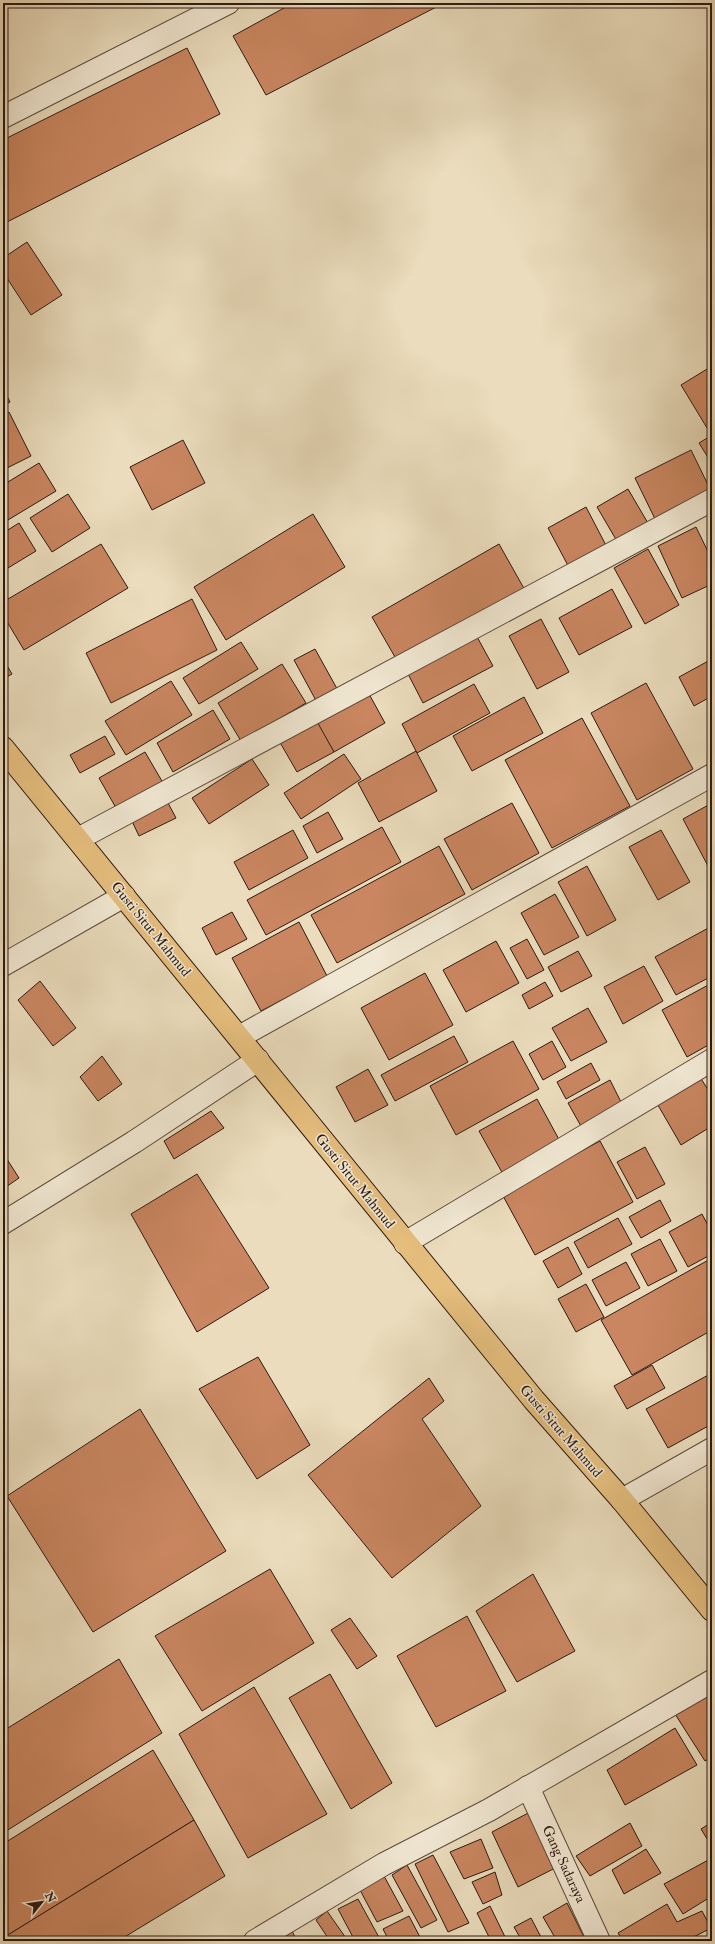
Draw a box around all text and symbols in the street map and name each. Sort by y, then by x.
street label: Gusti Situt Mahmud [108,878,195,980]
street label: Gusti Situt Mahmud [312,1130,399,1232]
street label: Gusti Situt Mahmud [516,1381,606,1481]
street label: Gang Sadaraya [538,1823,589,1906]
north arrow [22,1882,62,1922]
text: N [42,1889,59,1906]

